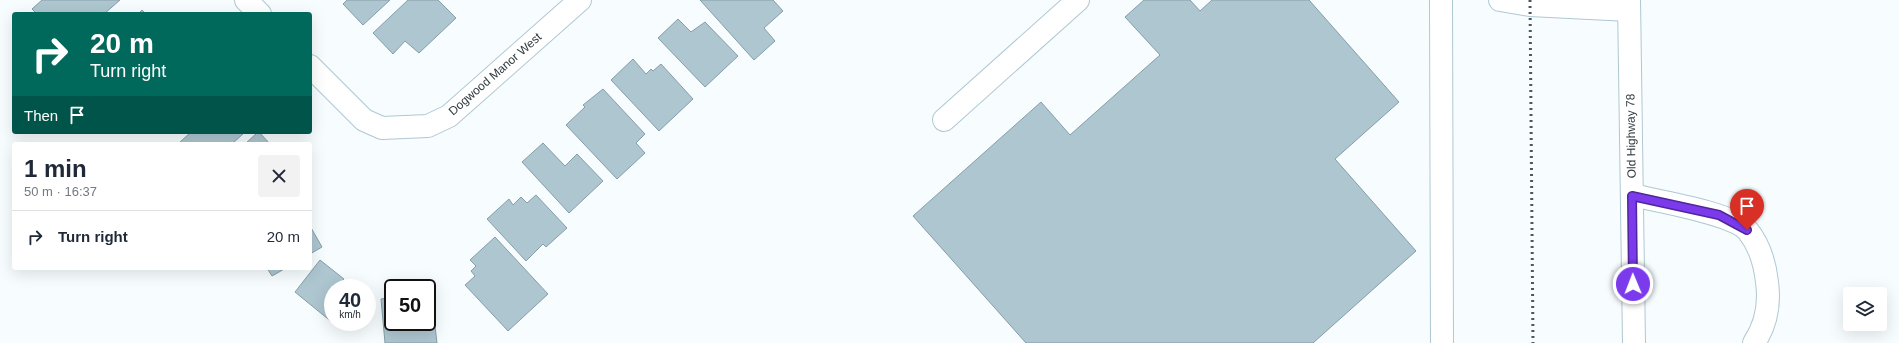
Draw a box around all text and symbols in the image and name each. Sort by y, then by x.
icon: right [24,28,76,80]
text: 20 m [90,28,154,59]
street label: Dogwood Manor West [446,29,545,118]
text: Turn right [90,61,166,81]
street label: Old Highway 78 [1623,93,1639,178]
icon: arrive [66,104,88,126]
text: Then [24,107,58,124]
text: 1 min [24,155,87,182]
button: close [258,155,300,197]
text: 50 m · 16:37 [24,184,97,199]
pin [1730,189,1764,230]
icon: arrive [1736,195,1758,217]
icon: right [24,226,46,248]
text: Turn right [58,228,128,245]
text: 20 m [267,228,300,245]
position arrow [1612,263,1654,305]
speed limit sign: 50 [384,279,436,331]
map controls [1843,287,1887,331]
button: layers [1843,287,1887,331]
text: 40 [339,289,361,311]
text: km/h [339,309,361,320]

